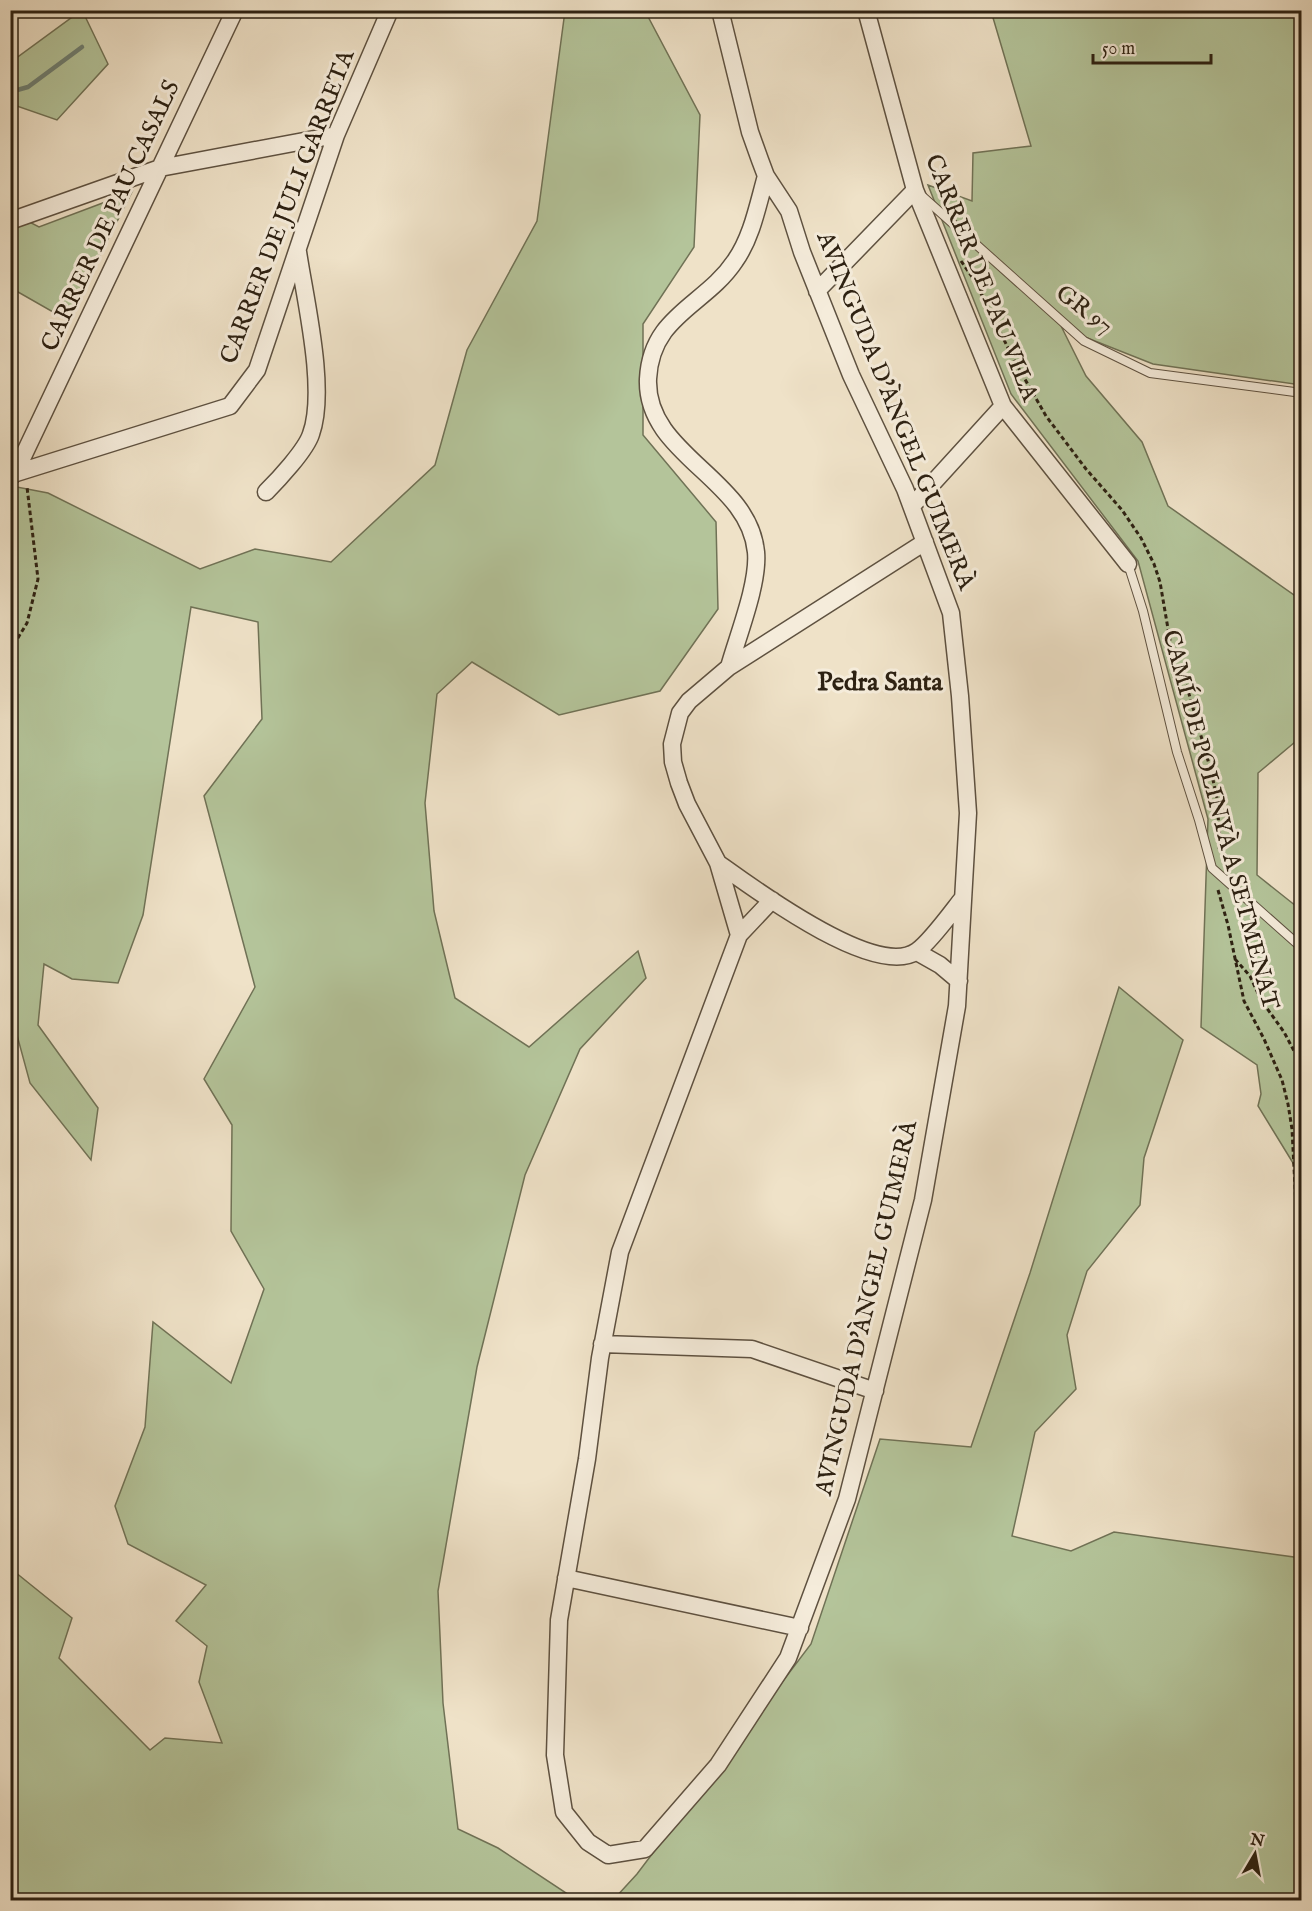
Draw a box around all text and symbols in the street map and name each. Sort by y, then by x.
scale bar [1093,27,1212,65]
text: 50 m [1102,38,1135,61]
street label: CARRER DE JULI GARRETA [214,45,363,369]
street label: CARRER DE PAU CASALS [34,75,188,357]
street label: CARRER DE PAU VILA [917,150,1045,407]
street label: AVINGUDA D'ÀNGEL GUIMERÀ [808,226,982,595]
street label: GR 97 [1049,278,1119,342]
street label: CAMÍ DE POLINYÀ A SETMENAT [1154,627,1286,1014]
district label: Pedra Santa [817,666,943,699]
street label: AVINGUDA D'ÀNGEL GUIMERÀ [809,1117,925,1499]
north arrow [1225,1824,1285,1884]
text: N [1248,1830,1266,1852]

